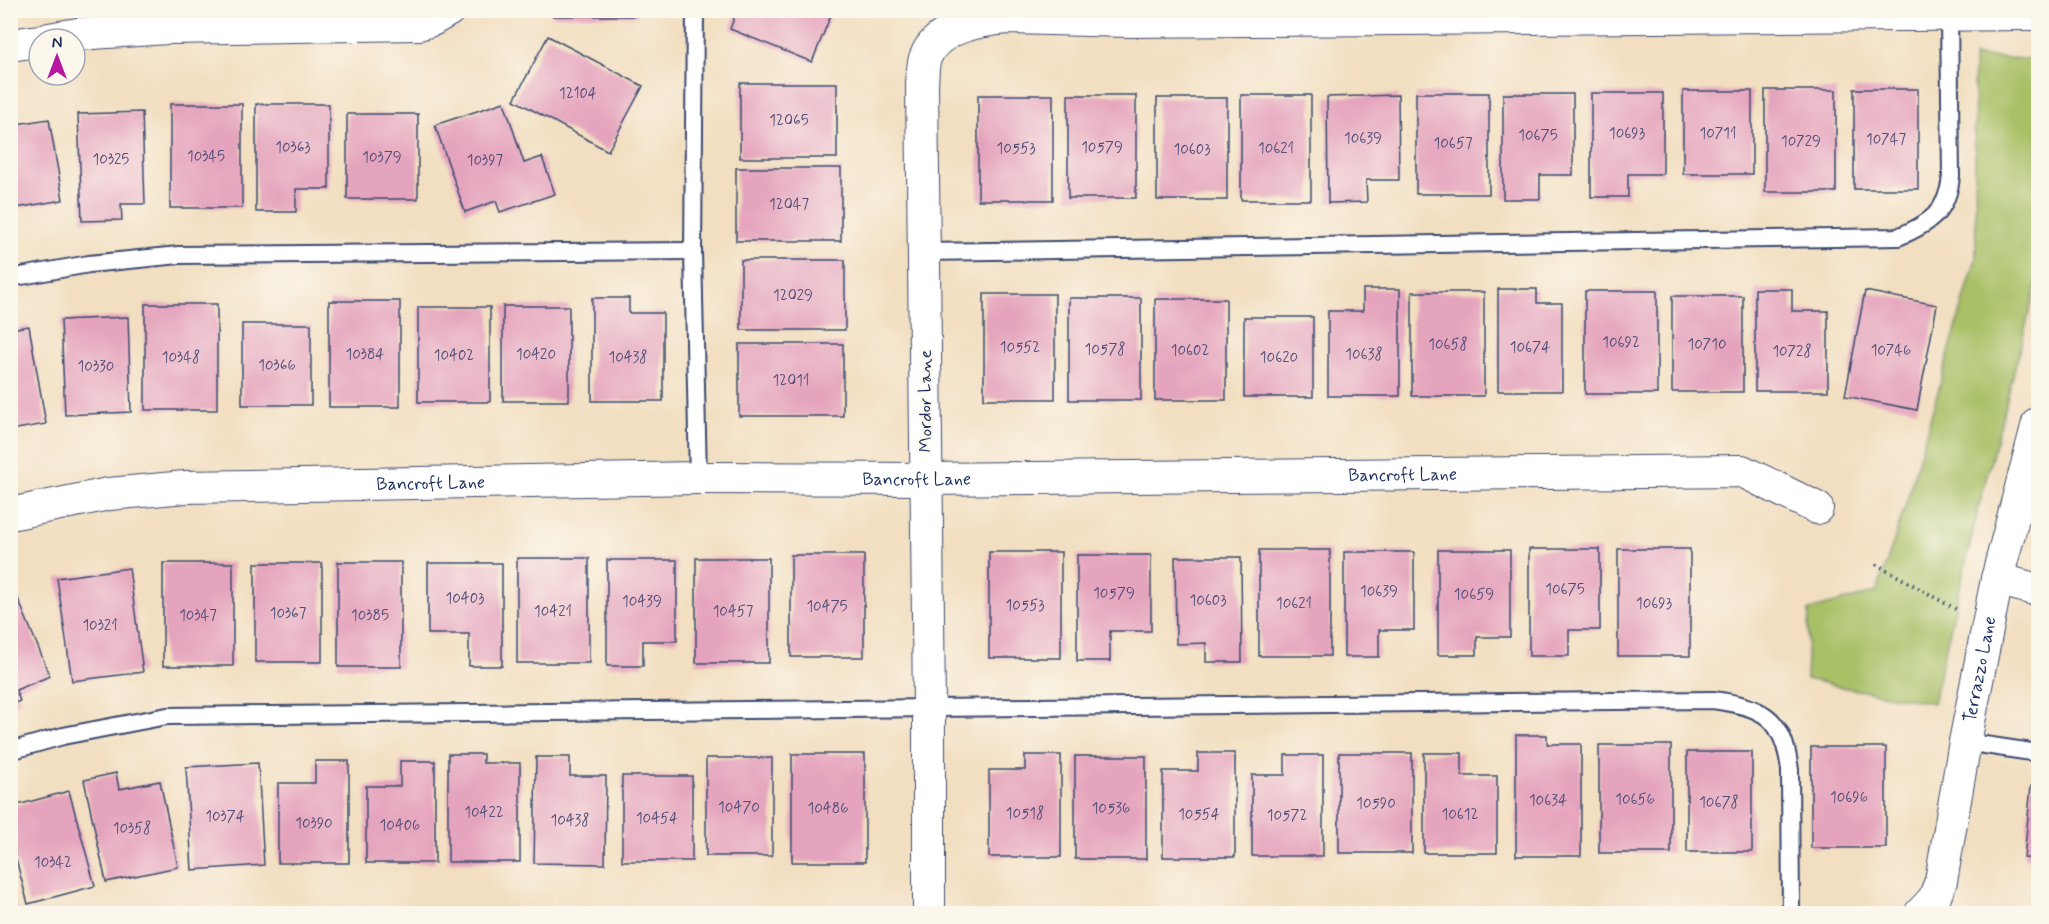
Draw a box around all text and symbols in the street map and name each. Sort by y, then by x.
north arrow [27,27,87,87]
text: N [52,33,62,54]
house number: 12104 [559,84,597,104]
house number: 12065 [769,111,809,131]
house number: 10693 [1609,124,1645,144]
house number: 10711 [1700,124,1736,144]
house number: 10675 [1518,126,1558,146]
house number: 10639 [1344,129,1382,149]
house number: 10747 [1866,130,1906,150]
house number: 10729 [1781,132,1821,152]
house number: 10657 [1434,134,1473,154]
house number: 10363 [275,138,311,158]
house number: 10579 [1081,138,1123,158]
house number: 10553 [997,139,1035,159]
house number: 10621 [1258,139,1294,159]
house number: 10603 [1173,140,1211,160]
house number: 10345 [187,147,225,167]
house number: 10379 [362,148,402,168]
house number: 10325 [93,150,129,170]
house number: 10397 [467,151,504,171]
house number: 12047 [769,195,809,215]
house number: 12029 [773,286,813,306]
house number: 10692 [1602,333,1640,353]
house number: 10658 [1428,335,1468,355]
house number: 10710 [1688,335,1726,355]
house number: 10552 [1000,338,1040,358]
house number: 10674 [1510,338,1550,358]
house number: 10578 [1085,340,1125,360]
house number: 10602 [1171,341,1209,361]
house number: 10746 [1871,341,1911,361]
house number: 10728 [1772,342,1812,362]
house number: 10384 [346,345,384,365]
house number: 10420 [516,345,556,365]
house number: 10638 [1345,345,1383,365]
house number: 10402 [434,346,474,366]
house number: 10348 [162,348,200,368]
house number: 10438 [608,348,648,368]
house number: 10620 [1260,348,1298,368]
street label: Mordor Lane [914,349,938,452]
house number: 10366 [258,356,296,376]
house number: 10330 [78,357,114,377]
house number: 12011 [773,371,809,391]
street label: Bancroft Lane [1348,463,1457,488]
street label: Bancroft Lane [862,468,971,492]
street label: Bancroft Lane [376,471,485,497]
house number: 10675 [1545,580,1585,600]
house number: 10639 [1360,582,1398,602]
house number: 10579 [1093,584,1135,604]
house number: 10659 [1454,585,1494,605]
house number: 10403 [446,589,484,609]
house number: 10603 [1189,591,1227,611]
house number: 10439 [622,592,662,612]
house number: 10621 [1276,594,1312,614]
house number: 10693 [1636,594,1672,614]
house number: 10553 [1006,596,1044,616]
house number: 10475 [806,597,848,617]
house number: 10421 [534,602,572,622]
house number: 10457 [713,602,754,622]
house number: 10367 [270,604,307,624]
house number: 10347 [179,606,217,626]
house number: 10385 [351,606,389,626]
street label: Terrazzo Lane [1958,614,2002,725]
house number: 10321 [82,616,118,636]
house number: 10696 [1830,788,1868,808]
house number: 10656 [1615,790,1655,810]
house number: 10634 [1529,791,1567,811]
house number: 10678 [1699,793,1739,813]
house number: 10590 [1356,794,1396,814]
house number: 10470 [718,798,760,818]
house number: 10486 [808,799,848,819]
house number: 10536 [1092,799,1130,819]
house number: 10422 [464,803,504,823]
house number: 10518 [1006,804,1044,824]
house number: 10554 [1178,805,1220,825]
house number: 10612 [1442,805,1479,825]
house number: 10572 [1267,806,1307,826]
house number: 10374 [205,807,245,827]
house number: 10454 [636,809,678,829]
house number: 10438 [550,811,590,831]
house number: 10390 [295,814,333,834]
house number: 10406 [380,816,420,836]
house number: 10358 [113,819,151,839]
house number: 10342 [34,853,72,873]

